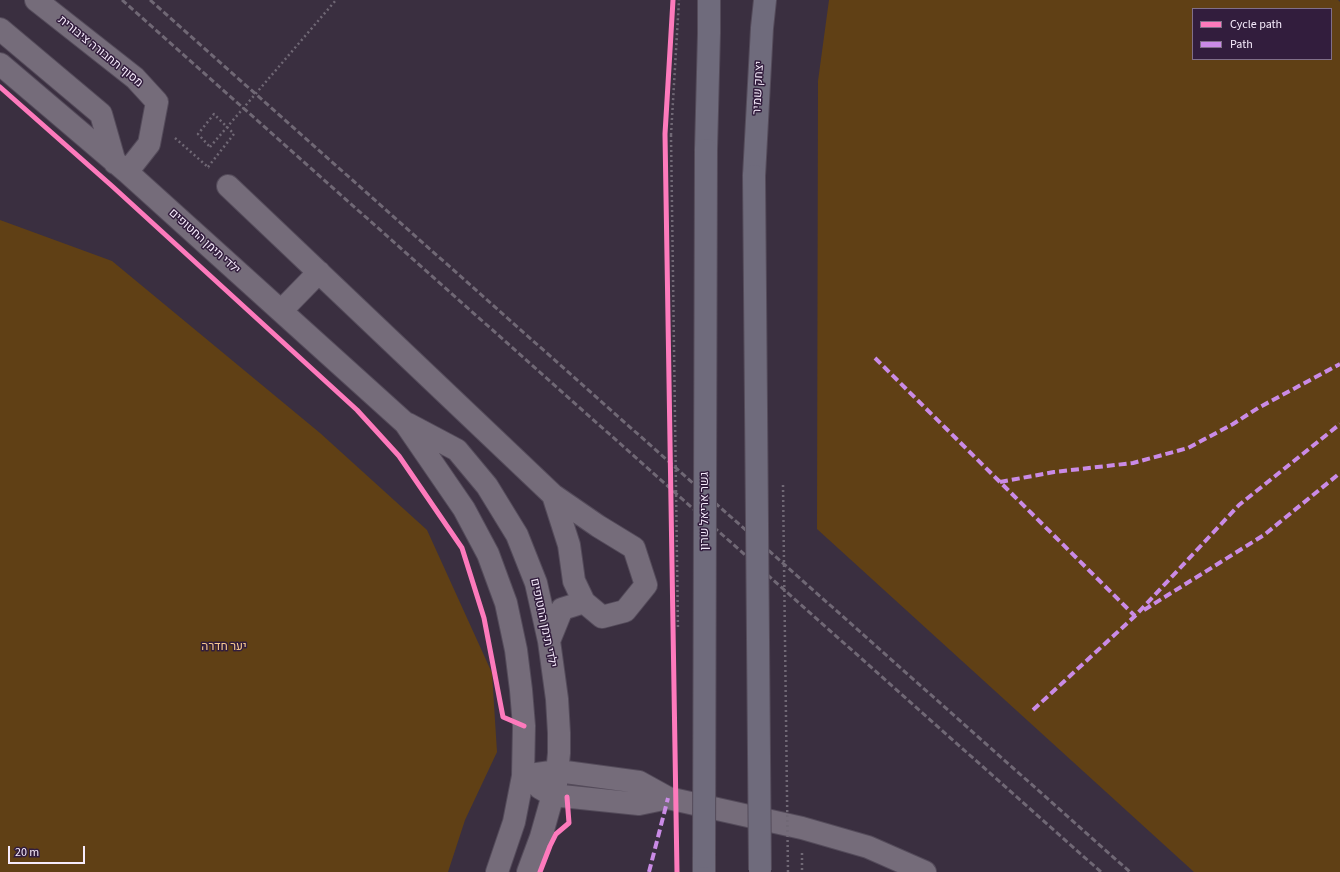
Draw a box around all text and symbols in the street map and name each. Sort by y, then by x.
legend [1192,8,1332,60]
street label: מסוף תחבורה ציבורית [55,13,145,91]
text: Cycle path [1230,16,1282,33]
text: Path [1230,36,1253,53]
street label: יצחק שמיר [750,61,768,115]
street label: ילדי תימן החטופים [165,206,243,278]
street label: גשר אריאל שרון [698,472,712,550]
street label: ילדי תימן החטופים [527,577,559,669]
park label: יער חדרה [201,640,247,654]
scale bar [10,838,87,864]
text: 20 m [15,844,39,861]

